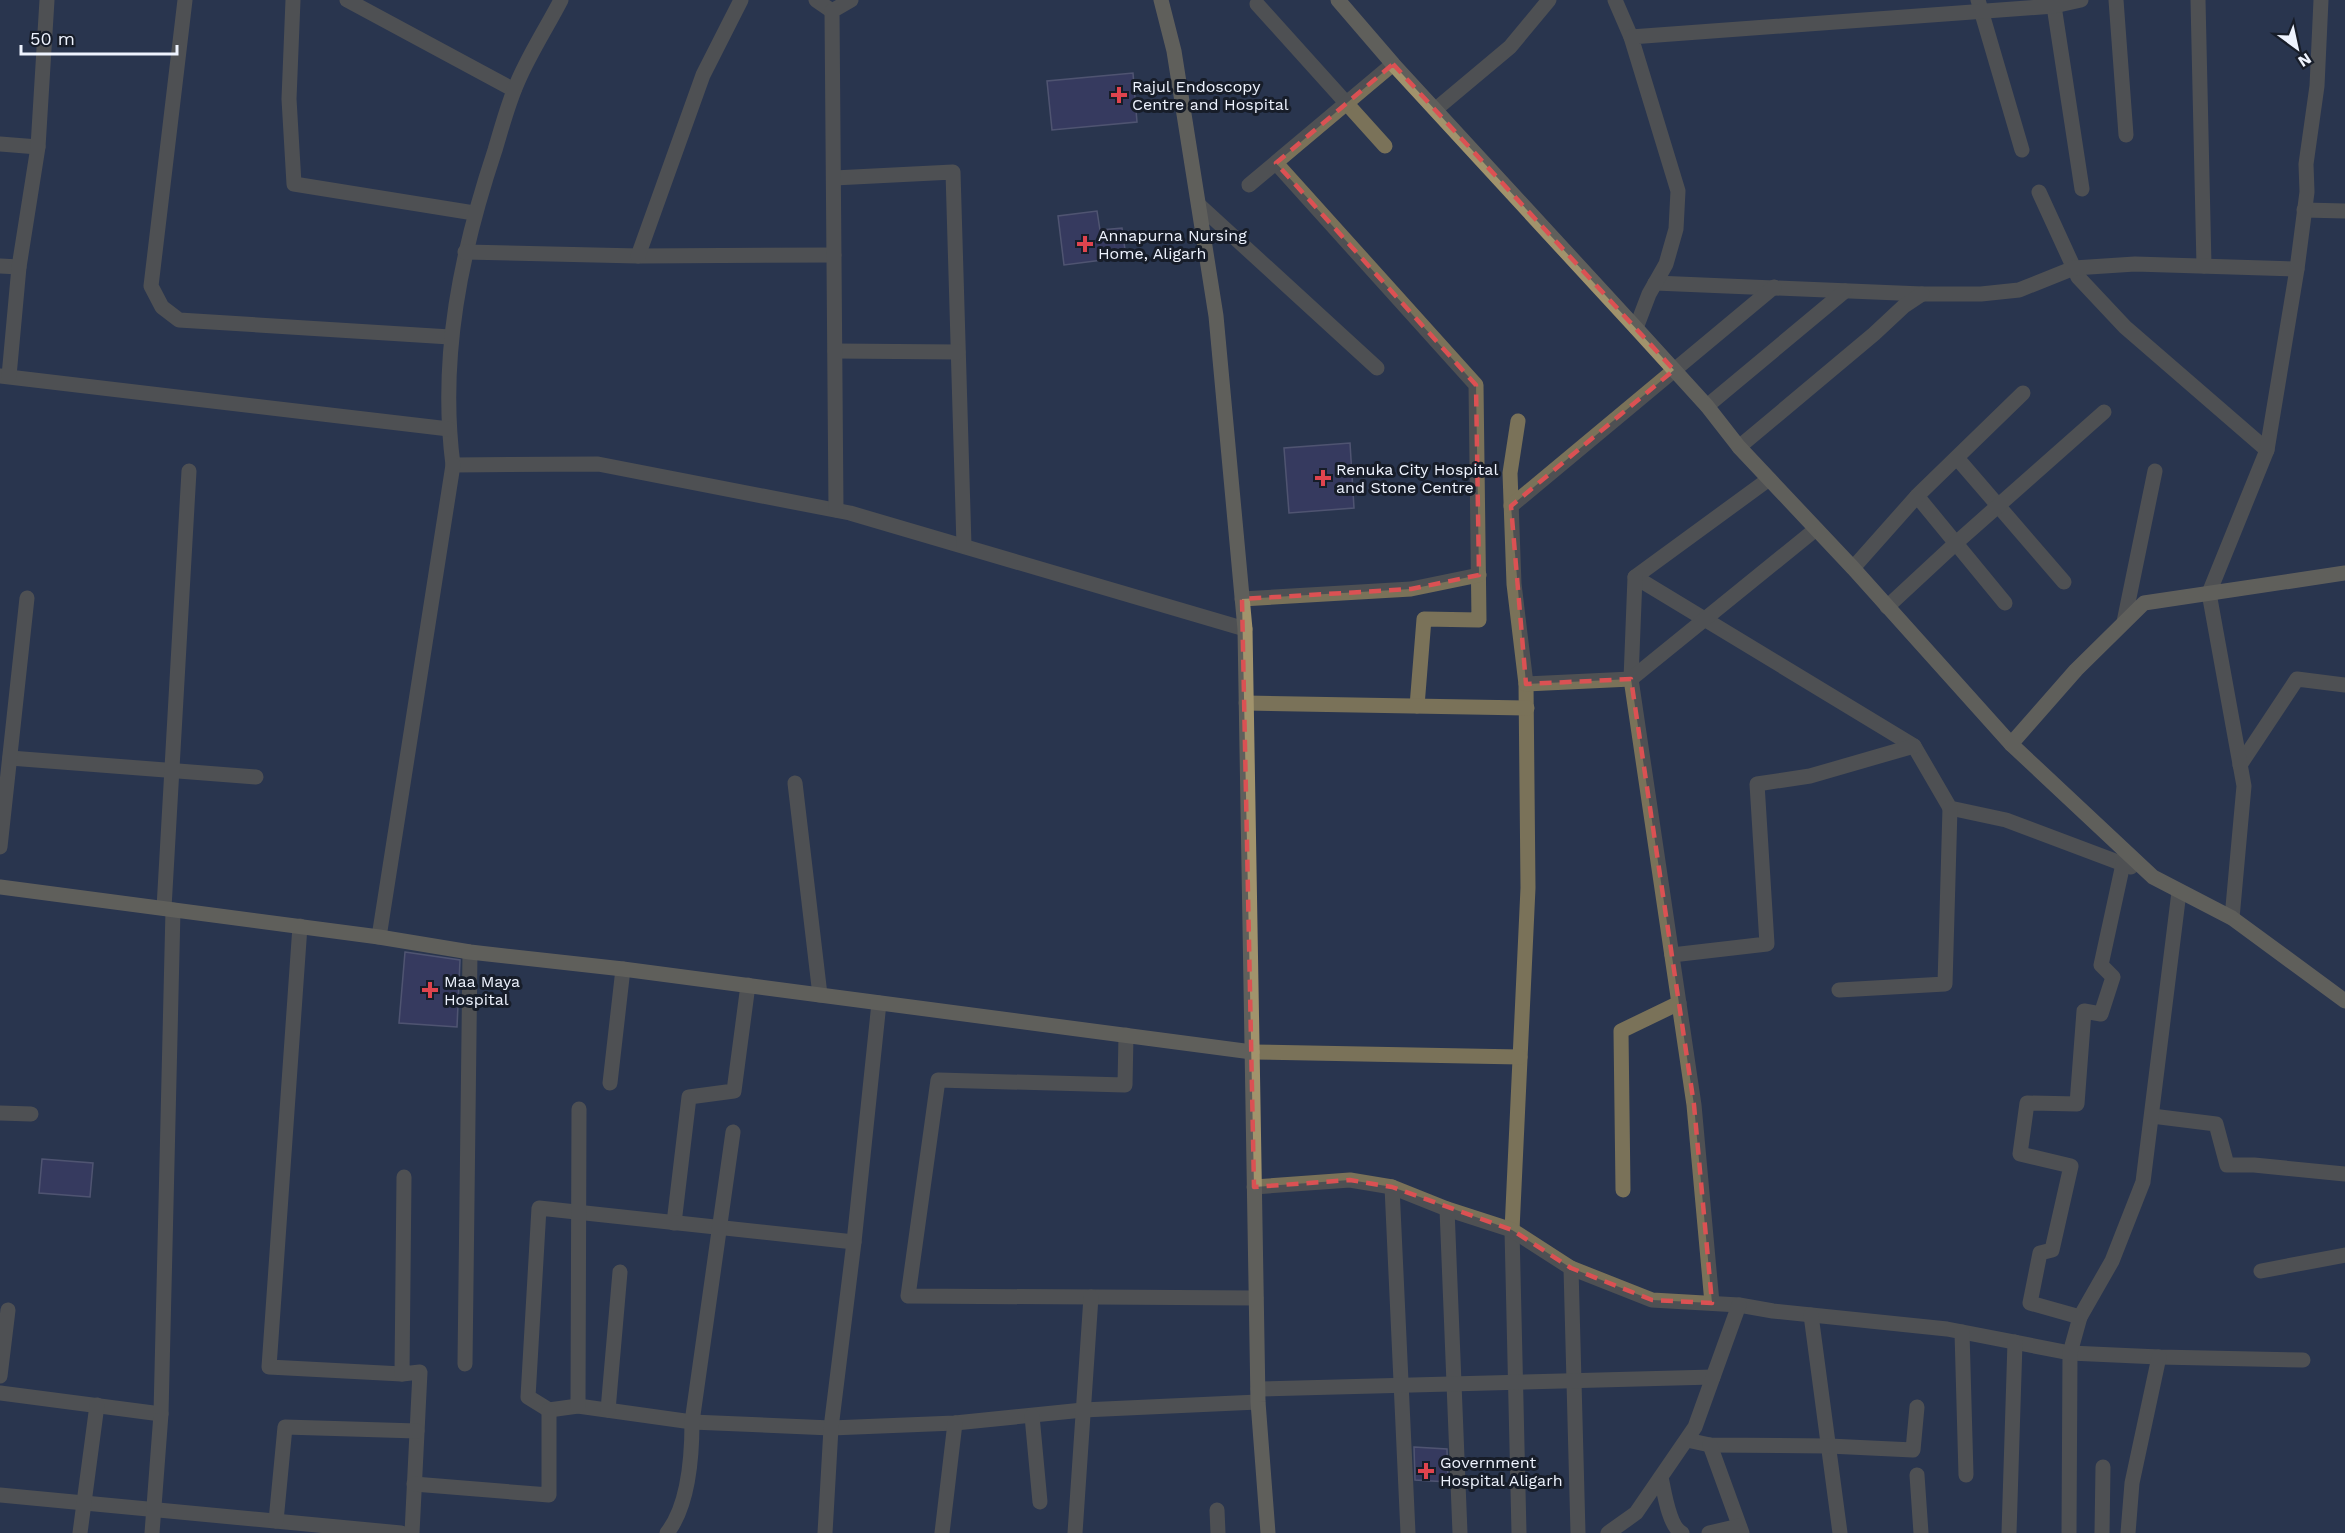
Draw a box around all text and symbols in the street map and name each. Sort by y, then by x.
scale bar [21,18,177,56]
north arrow [2267,18,2327,78]
text: 50 m [30,28,75,49]
text: N [2295,49,2315,71]
place label: Rajul Endoscopy Centre and Hospital [1132,77,1289,114]
marker: Rajul Endoscopy Centre and Hospital [1110,86,1128,104]
place label: Annapurna Nursing Home, Aligarh [1098,226,1247,263]
marker: Annapurna Nursing Home, Aligarh [1076,235,1094,253]
place label: Renuka City Hospital and Stone Centre [1336,460,1498,497]
marker: Renuka City Hospital and Stone Centre [1314,469,1332,487]
place label: Maa Maya Hospital [444,972,520,1009]
marker: Maa Maya Hospital [421,981,439,999]
place label: Government Hospital Aligarh [1440,1453,1563,1490]
marker: Government Hospital Aligarh [1417,1462,1435,1480]

